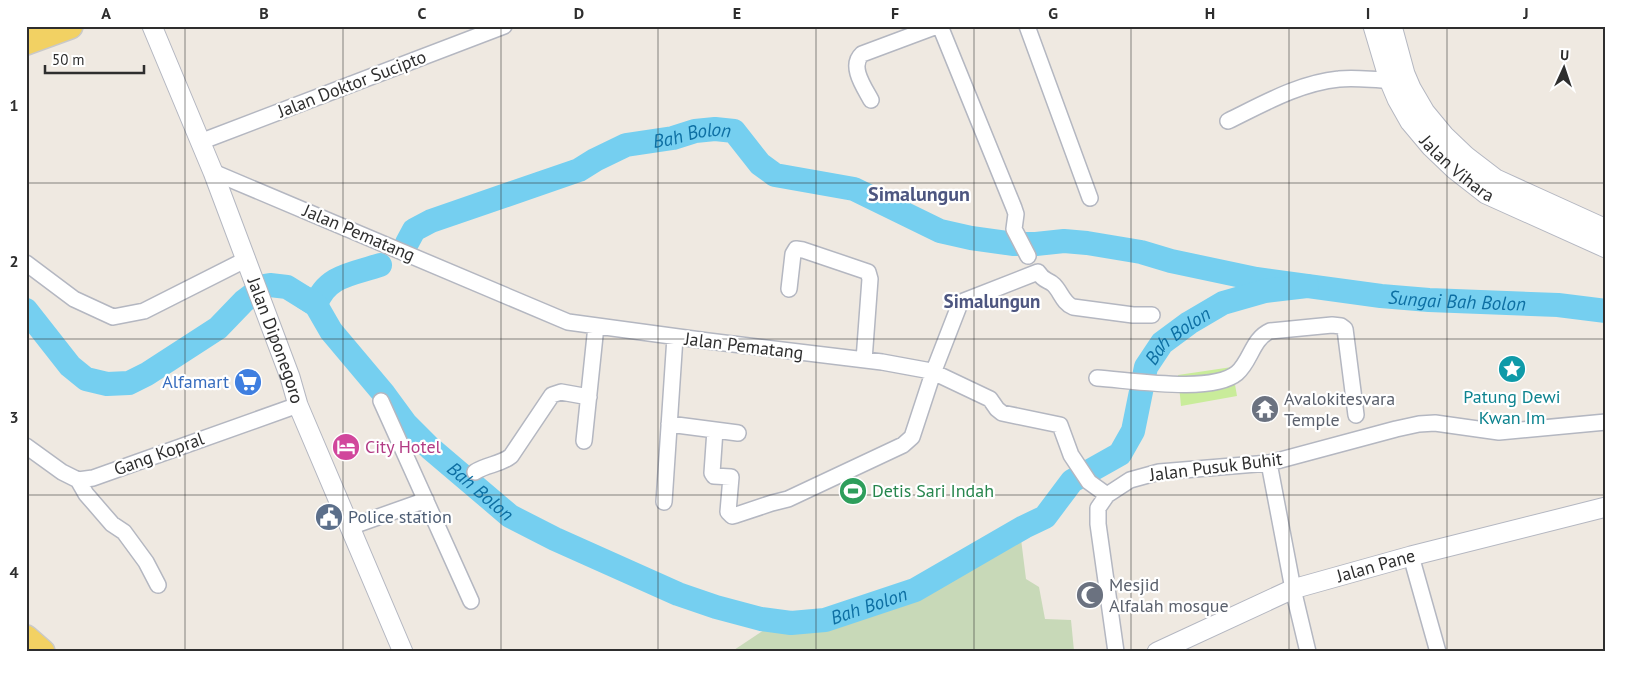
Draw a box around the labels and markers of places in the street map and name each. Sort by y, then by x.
place icon: Patung Dewi Kwan Im [1497,354,1527,384]
supermarket icon: Alfamart [233,367,263,397]
place label: Alfamart [162,370,229,393]
place label: Patung Dewi Kwan Im [1463,385,1561,429]
place label: Avalokitesvara Temple [1284,387,1395,431]
temple icon: Avalokitesvara Temple [1250,394,1280,424]
hotel icon: City Hotel [331,432,361,462]
place label: City Hotel [365,435,442,458]
sports icon: Detis Sari Indah [838,476,868,506]
place label: Detis Sari Indah [872,479,994,502]
public building icon: Police station [314,502,344,532]
place label: Police station [348,505,452,528]
place label: Mesjid Alfalah mosque [1109,573,1229,617]
mosque icon: Mesjid Alfalah mosque [1075,580,1105,610]

